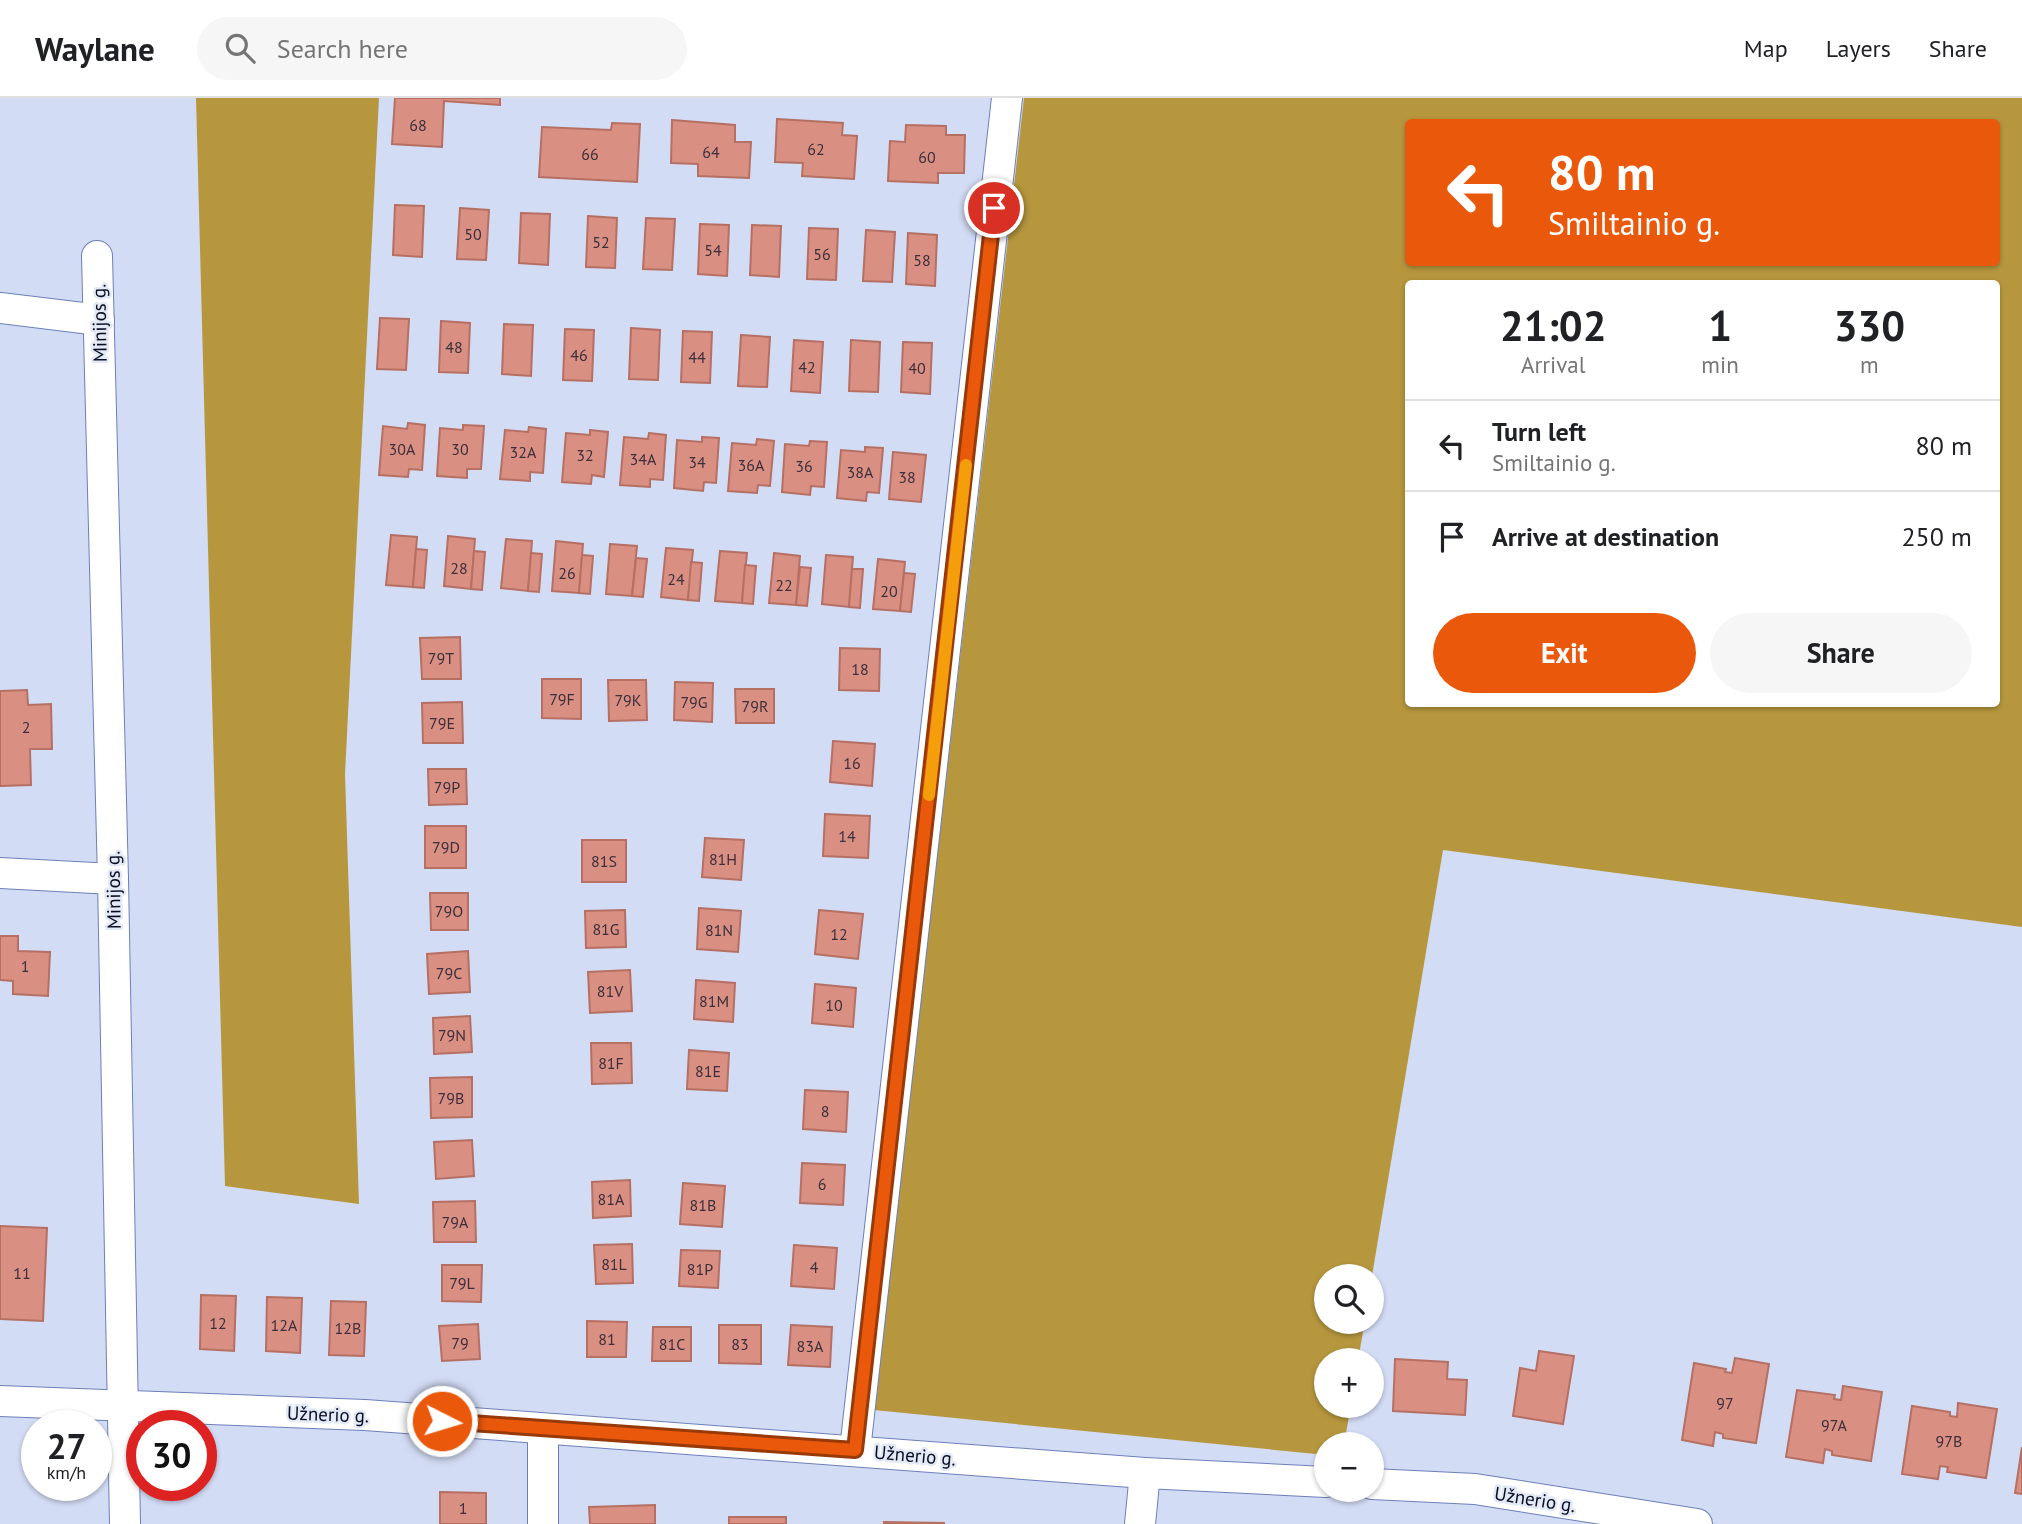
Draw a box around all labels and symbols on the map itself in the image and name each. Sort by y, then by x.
house number: 68 [409,115,427,135]
house number: 62 [807,139,825,159]
house number: 64 [702,142,720,162]
house number: 66 [581,144,599,164]
house number: 60 [918,147,936,167]
pin [964,178,1024,238]
house number: 50 [464,224,482,244]
house number: 52 [592,232,610,252]
house number: 54 [704,240,722,260]
house number: 56 [813,244,831,264]
house number: 58 [913,250,931,270]
street label: Minijos g. [86,284,112,362]
house number: 48 [445,337,463,357]
house number: 46 [570,345,588,365]
house number: 44 [688,347,706,367]
house number: 42 [798,357,816,377]
house number: 40 [908,358,926,378]
house number: 30A [389,439,416,459]
house number: 30 [451,439,469,459]
house number: 32A [510,442,537,462]
house number: 32 [576,445,594,465]
house number: 34A [630,449,657,469]
house number: 34 [688,452,706,472]
house number: 36A [738,455,765,475]
house number: 36 [795,456,813,476]
house number: 38A [847,462,874,482]
house number: 38 [898,467,916,487]
house number: 28 [450,558,468,578]
house number: 26 [558,563,576,583]
house number: 24 [667,569,685,589]
house number: 22 [775,575,793,595]
house number: 20 [880,581,898,601]
house number: 79T [428,648,454,668]
house number: 18 [851,659,869,679]
house number: 79F [549,689,575,709]
house number: 79K [614,690,642,710]
house number: 79G [680,692,708,712]
house number: 79R [742,696,768,716]
house number: 79E [429,713,455,733]
house number: 2 [22,717,30,737]
house number: 16 [843,753,861,773]
house number: 79P [434,777,460,797]
house number: 14 [838,826,856,846]
house number: 79D [432,837,460,857]
house number: 81H [709,849,737,869]
street label: Minijos g. [100,851,126,929]
house number: 81S [591,851,617,871]
house number: 79O [435,901,463,921]
house number: 81G [592,919,620,939]
house number: 81N [705,920,733,940]
house number: 12 [830,924,848,944]
house number: 1 [21,956,29,976]
house number: 79C [436,963,462,983]
house number: 81V [597,981,624,1001]
house number: 81M [699,991,729,1011]
house number: 10 [825,995,843,1015]
house number: 79N [438,1025,466,1045]
house number: 81F [598,1053,624,1073]
house number: 81E [695,1061,721,1081]
house number: 79B [438,1088,464,1108]
house number: 8 [821,1101,829,1121]
house number: 6 [818,1174,826,1194]
house number: 81A [598,1189,625,1209]
house number: 81B [690,1195,716,1215]
house number: 79A [442,1212,469,1232]
house number: 81L [601,1254,627,1274]
house number: 4 [810,1257,819,1277]
house number: 81P [687,1259,713,1279]
house number: 11 [13,1263,31,1283]
house number: 79L [449,1273,475,1293]
house number: 12 [209,1313,227,1333]
house number: 12A [271,1315,298,1335]
house number: 12B [335,1318,361,1338]
house number: 81 [598,1329,616,1349]
house number: 79 [451,1333,469,1353]
house number: 81C [659,1334,685,1354]
house number: 83 [731,1334,749,1354]
house number: 83A [797,1336,824,1356]
position arrow [405,1384,479,1458]
house number: 97 [1716,1393,1734,1413]
street label: Užnerio g. [287,1401,369,1427]
speed limit sign: 30 [126,1410,217,1501]
house number: 97A [1821,1415,1848,1435]
house number: 97B [1936,1431,1962,1451]
street label: Užnerio g. [873,1439,957,1471]
street label: Užnerio g. [1493,1481,1577,1517]
house number: 1 [459,1498,467,1518]

